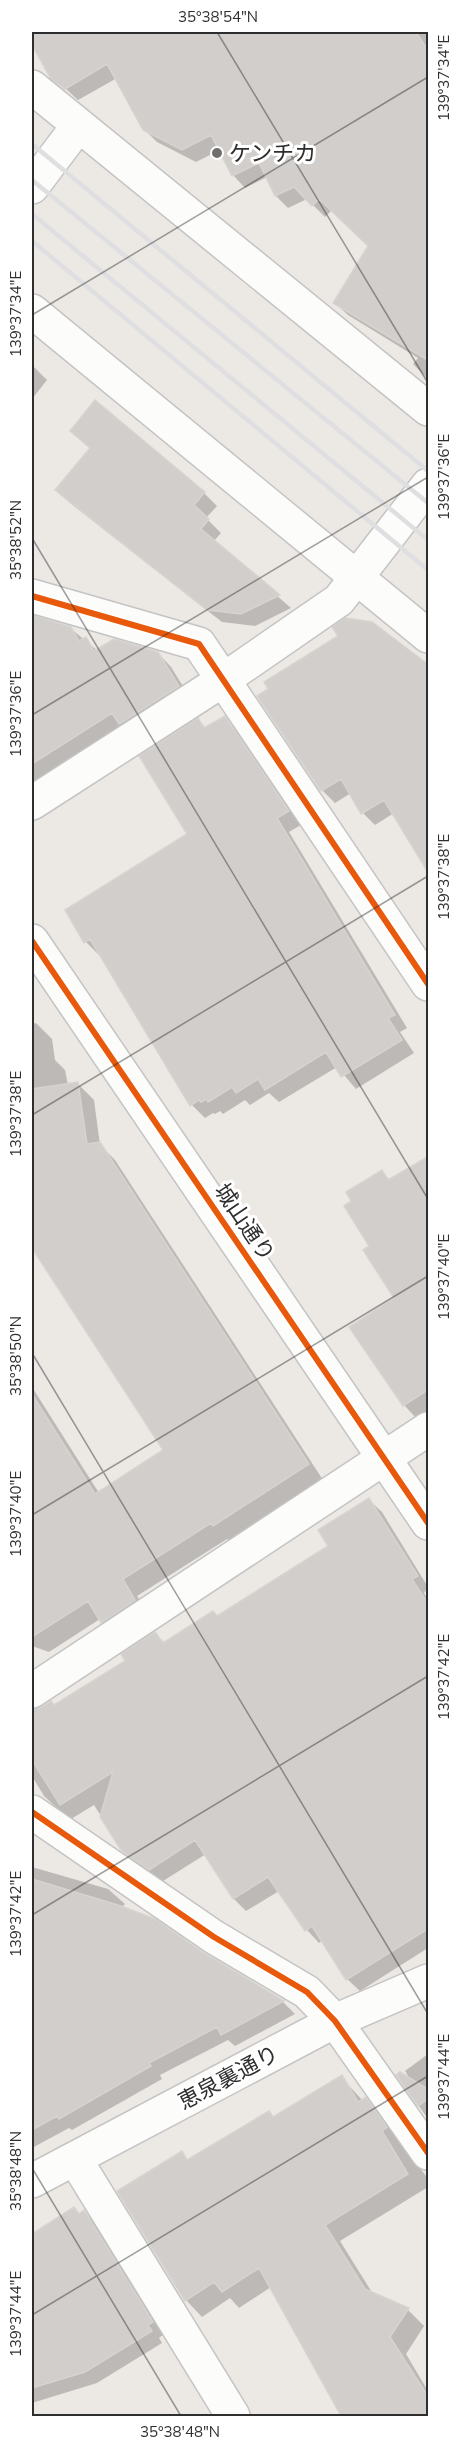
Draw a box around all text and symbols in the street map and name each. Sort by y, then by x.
text: 35°38'54"N [178,7,258,26]
text: 139°37'34"E [434,35,453,121]
place label: ケンチカ [229,139,316,167]
marker: ケンチカ [210,146,224,160]
text: 139°37'34"E [6,271,25,357]
text: 139°37'36"E [434,434,453,520]
text: 35°38'52"N [6,500,25,580]
text: 139°37'36"E [6,671,25,757]
text: 139°37'38"E [434,834,453,920]
text: 139°37'38"E [6,1071,25,1157]
street label: 城山通り [209,1178,281,1266]
text: 139°37'40"E [434,1234,453,1320]
text: 35°38'50"N [6,1316,25,1396]
text: 139°37'40"E [6,1471,25,1557]
text: 139°37'42"E [434,1634,453,1720]
text: 139°37'42"E [6,1871,25,1957]
text: 139°37'44"E [434,2034,453,2120]
street label: 恵泉裏通り [173,2039,283,2115]
text: 35°38'48"N [6,2131,25,2211]
text: 139°37'44"E [6,2271,25,2357]
text: 35°38'48"N [140,2422,220,2441]

